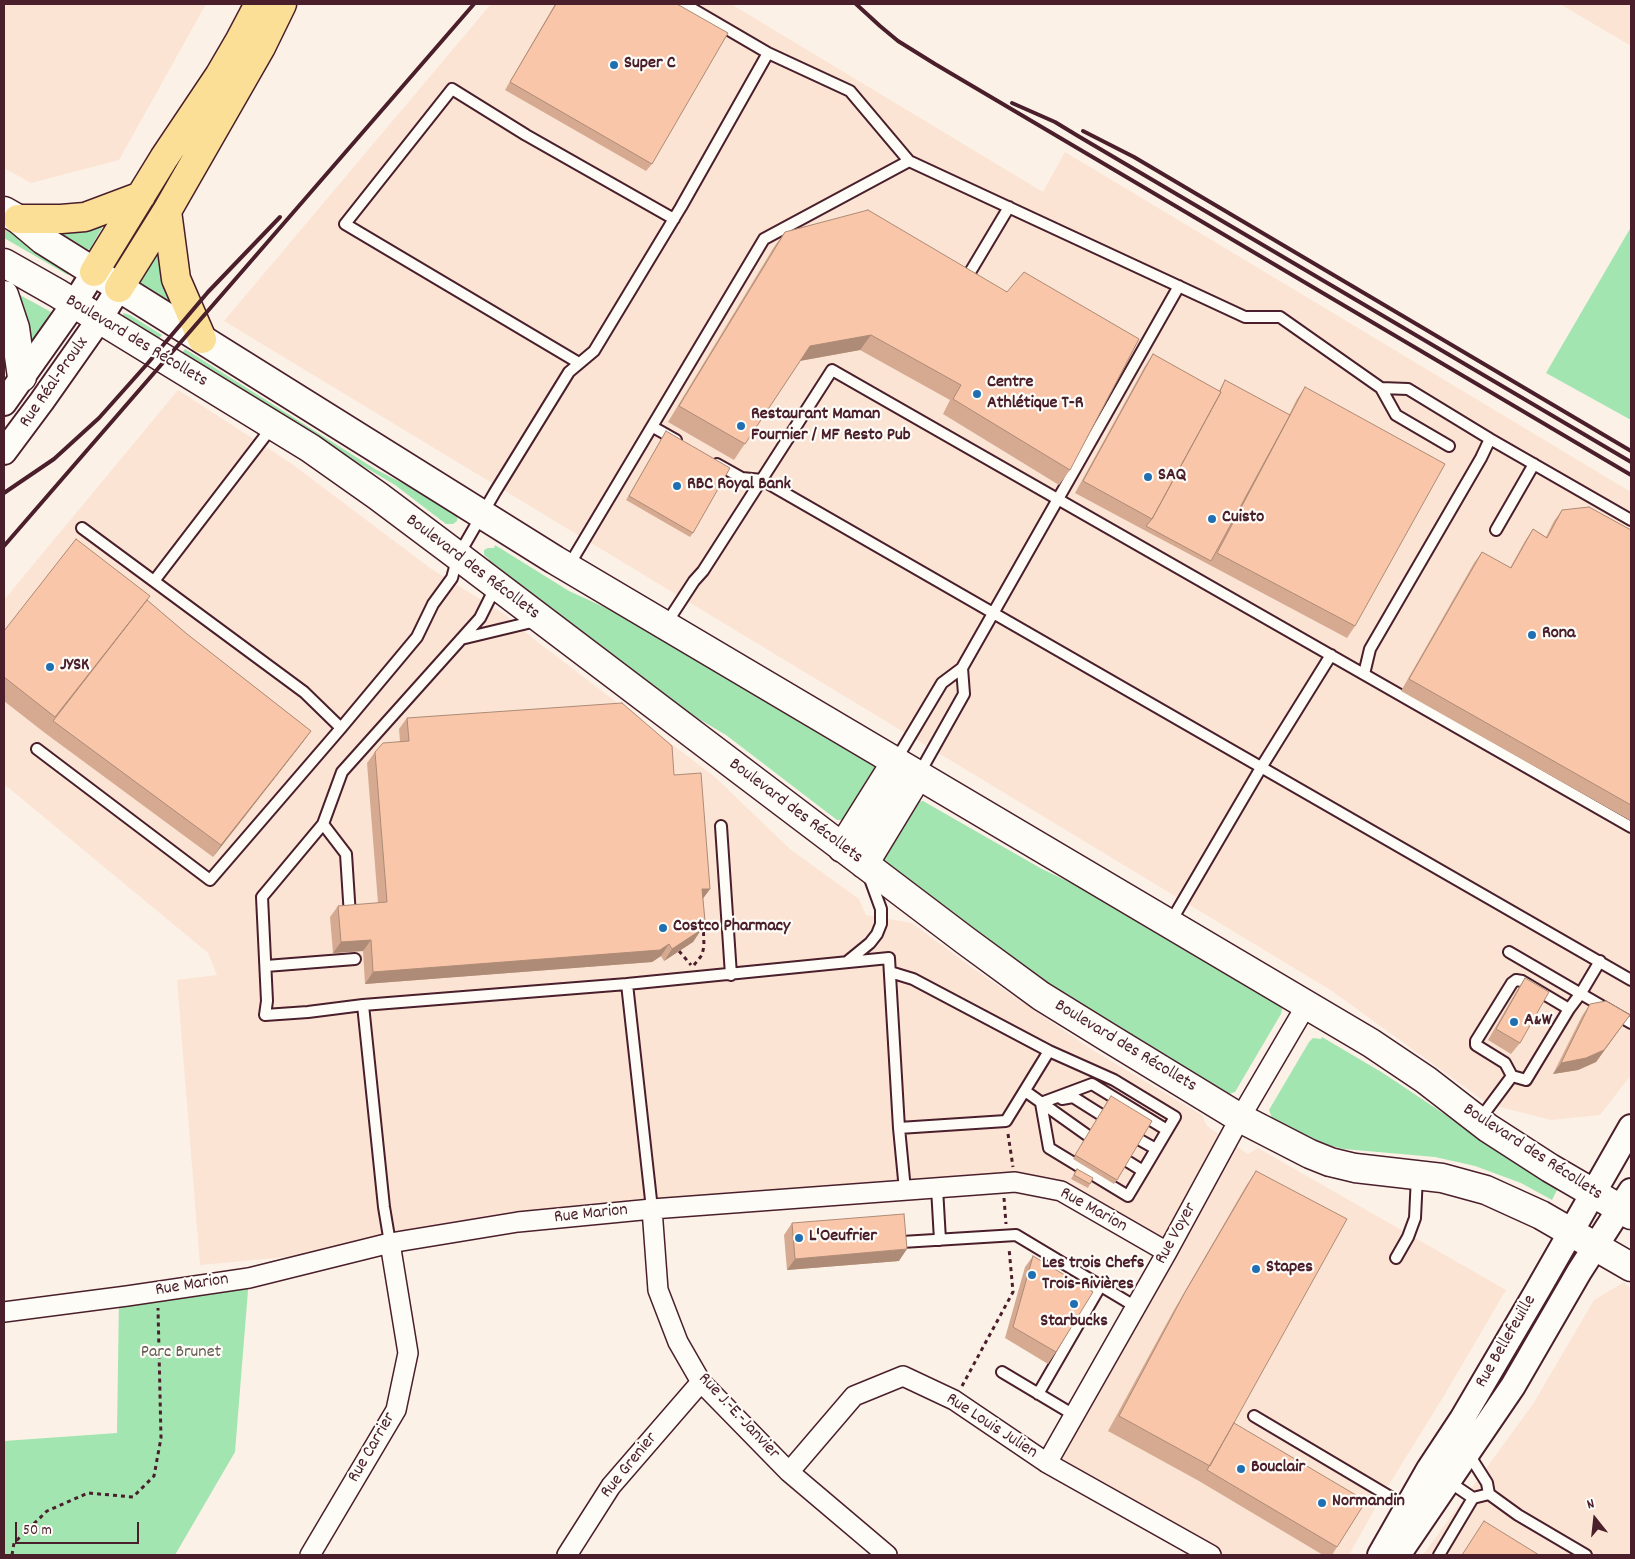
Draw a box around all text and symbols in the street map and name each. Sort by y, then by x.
place label: Super C [624,54,676,76]
marker: Super C [608,59,620,71]
street label: Boulevard des Récollets [61,291,211,393]
street label: Rue Réal-Proulx [16,334,94,432]
place label: Centre Athlétique T-R [987,373,1084,416]
marker: Centre Athlétique T-R [971,388,983,400]
place label: Restaurant Maman Fournier / MF Resto Pub [751,405,911,448]
marker: Restaurant Maman Fournier / MF Resto Pub [735,420,747,432]
place label: SAQ [1158,466,1186,488]
marker: SAQ [1142,471,1154,483]
place label: RBC Royal Bank [687,475,791,497]
marker: RBC Royal Bank [671,480,683,492]
place label: Cuisto [1222,508,1264,530]
street label: Boulevard des Récollets [401,511,543,625]
marker: Cuisto [1206,513,1218,525]
place label: Rona [1542,624,1576,646]
marker: Rona [1526,629,1538,641]
place label: JYSK [60,656,89,678]
marker: JYSK [44,661,56,673]
street label: Boulevard des Récollets [724,755,866,869]
place label: Costco Pharmacy [673,917,790,939]
marker: Costco Pharmacy [657,922,669,934]
street label: Boulevard des Récollets [1050,996,1200,1098]
place label: A&W [1524,1011,1552,1033]
marker: A&W [1508,1016,1520,1028]
street label: Boulevard des Récollets [1458,1100,1606,1206]
street label: Rue Marion [1055,1184,1131,1238]
street label: Rue Voyer [1151,1199,1203,1269]
street label: Rue Marion [553,1200,629,1230]
place label: L'Oeufrier [809,1227,877,1249]
marker: L'Oeufrier [793,1232,805,1244]
place label: Les trois Chefs Trois-Rivières [1042,1254,1144,1296]
place label: Stapes [1266,1258,1313,1280]
marker: Stapes [1250,1263,1262,1275]
marker: Les trois Chefs Trois-Rivières [1026,1269,1038,1281]
street label: Rue Marion [154,1270,230,1302]
street label: Rue Bellefeuille [1472,1292,1542,1392]
marker: Starbucks [1068,1298,1080,1310]
place label: Starbucks [1040,1312,1108,1334]
park label: Parc Brunet [141,1343,221,1365]
street label: Rue J.-E.-Janvier [692,1369,784,1465]
street label: Rue Louis Julien [941,1389,1041,1465]
street label: Rue Carrier [344,1409,402,1487]
street label: Rue Grenier [597,1429,663,1503]
place label: Bouclair [1251,1458,1305,1480]
marker: Bouclair [1235,1463,1247,1475]
place label: Normandin [1332,1492,1405,1514]
north arrow [1570,1494,1620,1544]
text: N [1585,1494,1597,1515]
marker: Normandin [1316,1497,1328,1509]
scale bar [18,1512,141,1544]
text: 50 m [23,1520,52,1542]

